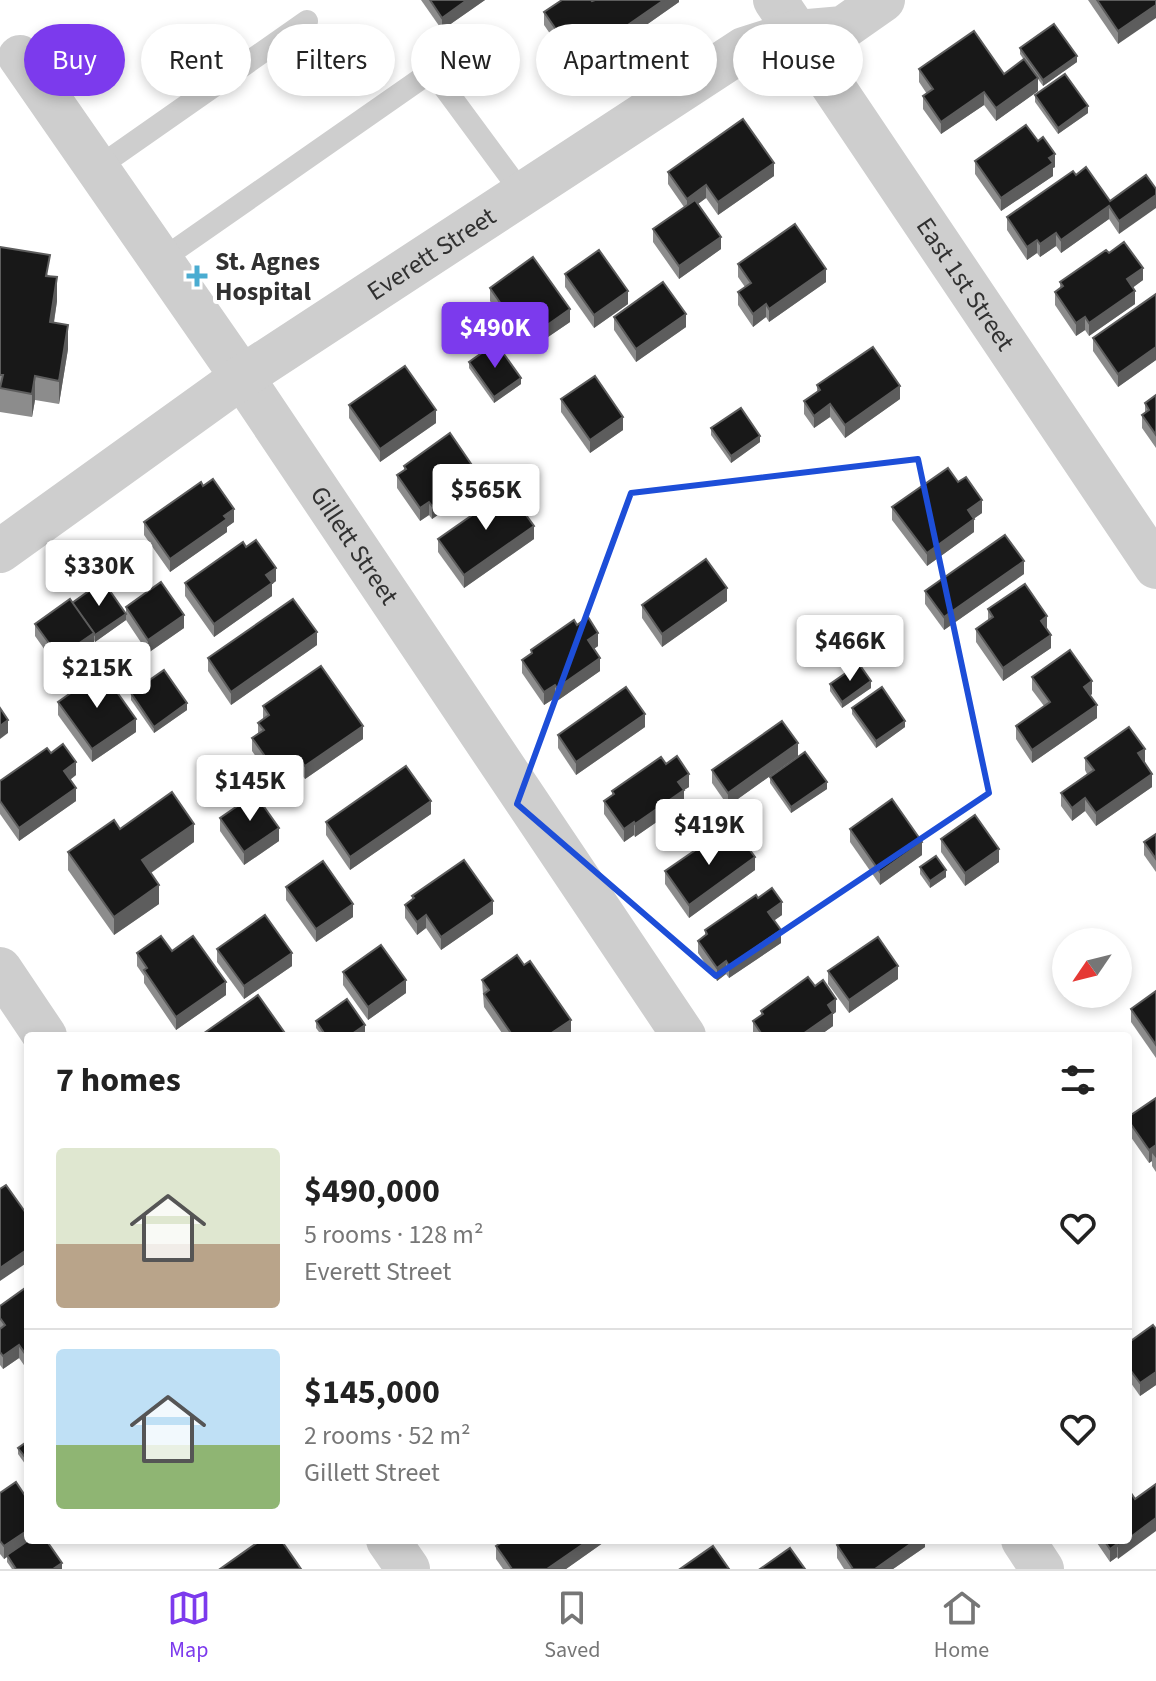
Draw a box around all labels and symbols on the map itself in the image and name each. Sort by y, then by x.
street label: Everett Street [360,198,503,310]
street label: East 1st Street [907,210,1024,358]
place label: St. Agnes Hospital [215,243,320,310]
marker: St. Agnes Hospital [186,265,208,287]
pin: $490K [439,302,551,370]
pin: $565K [430,464,542,532]
street label: Gillett Street [301,479,408,612]
pin: $330K [43,540,155,608]
pin: $466K [794,615,906,683]
pin: $215K [41,642,153,710]
pin: $145K [194,755,306,823]
pin: $419K [653,799,765,867]
north arrow [1052,928,1132,1008]

